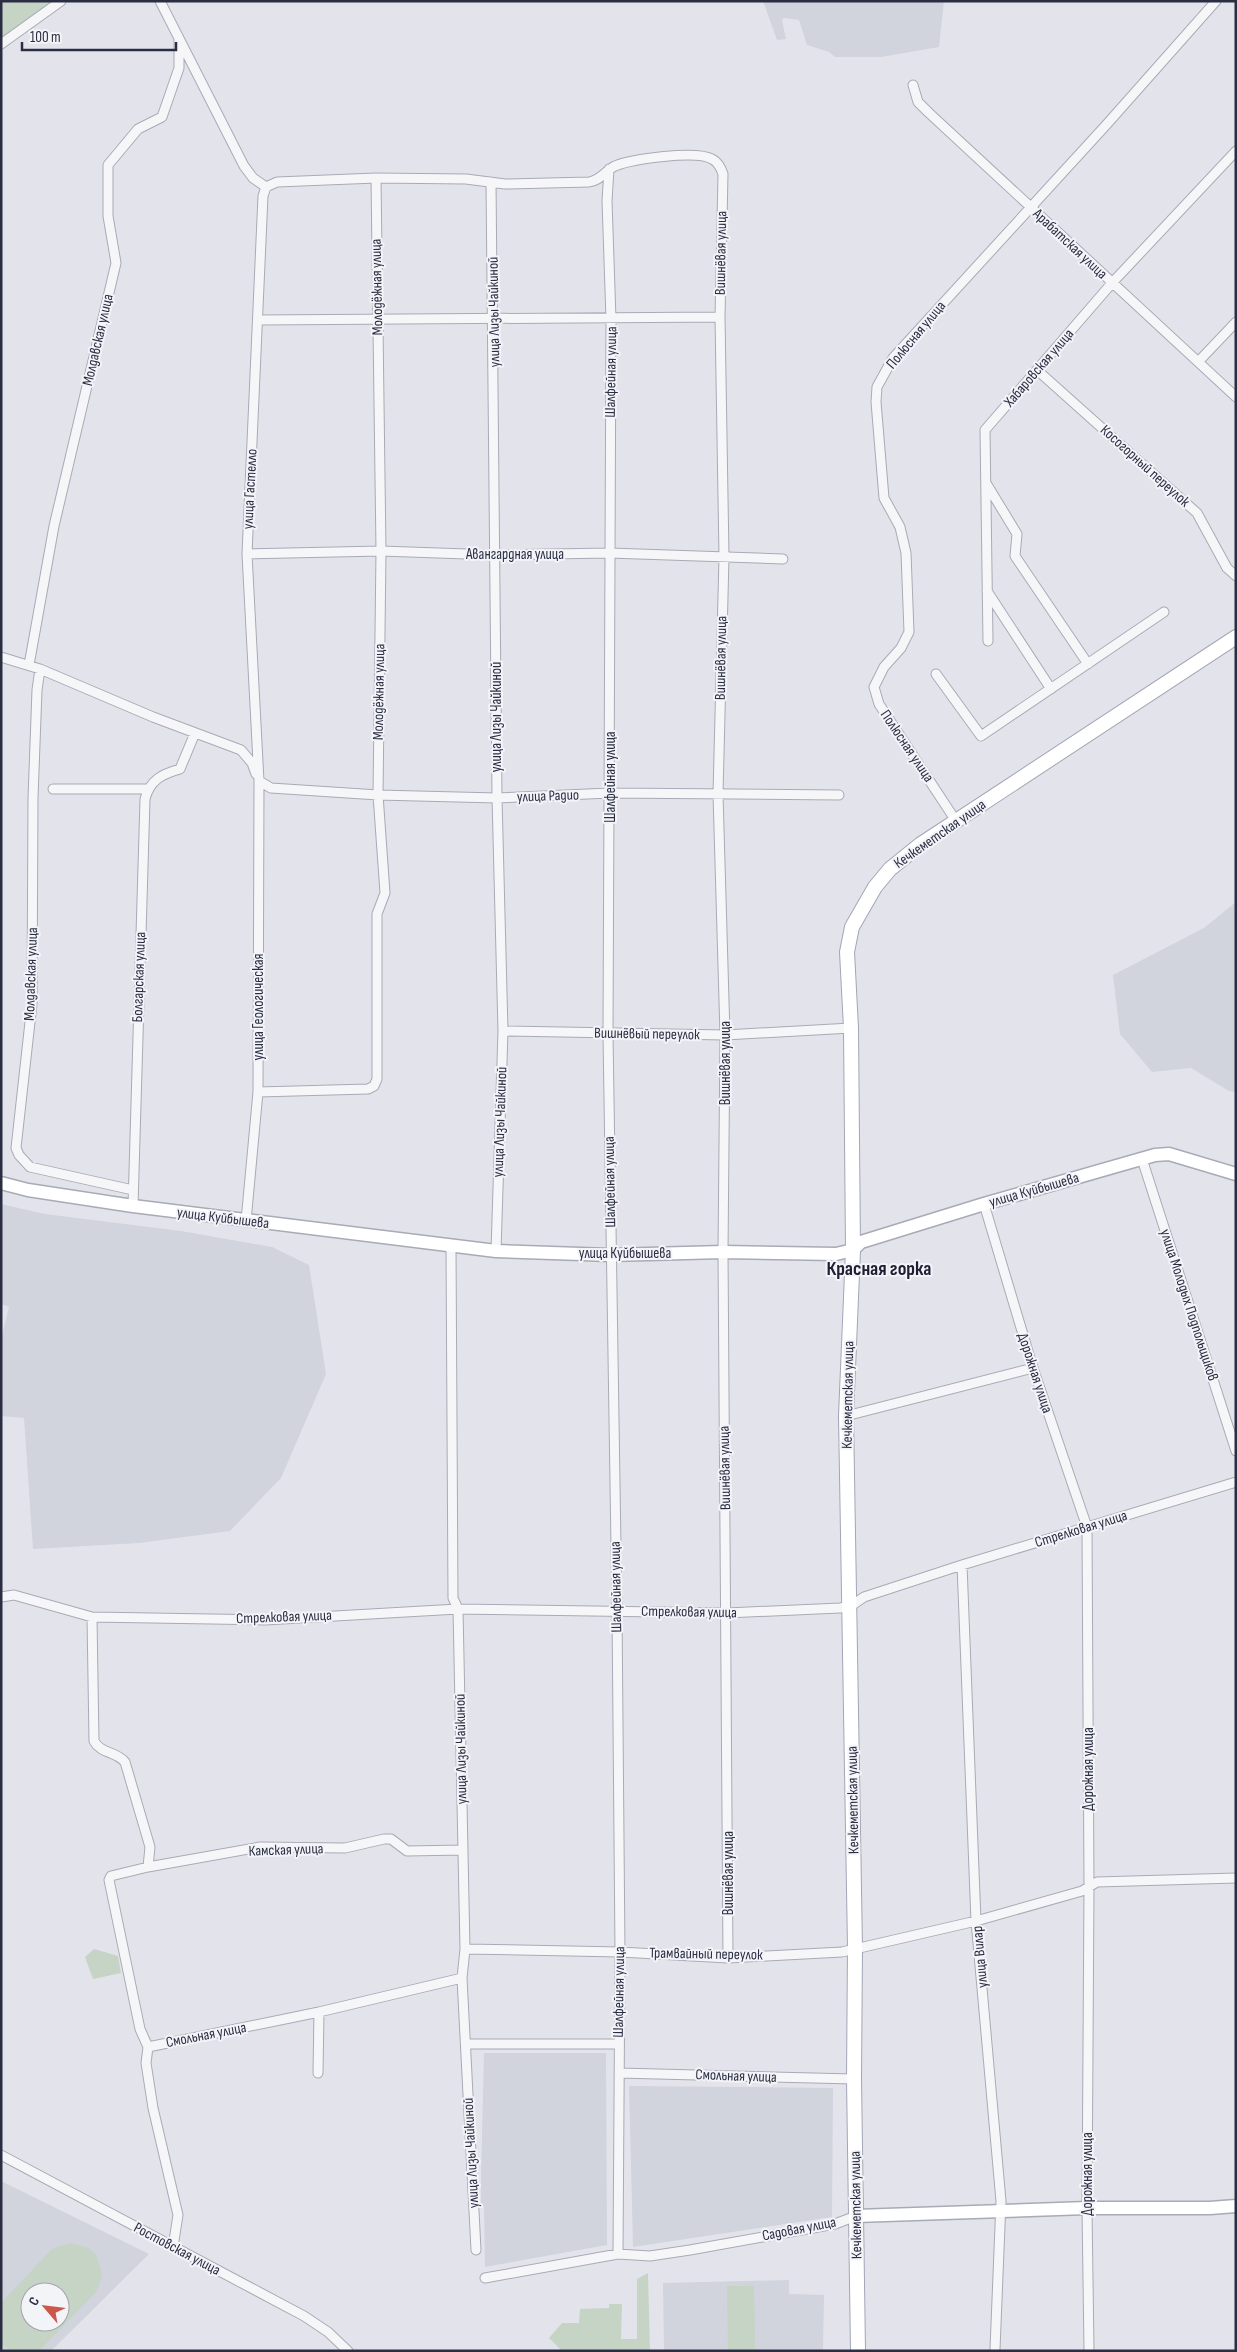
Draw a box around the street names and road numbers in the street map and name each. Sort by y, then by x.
street label: Арабатская улица [1028,204,1111,284]
street label: Вишнёвая улица [711,210,731,295]
street label: Молодёжная улица [367,238,387,335]
street label: улица Лизы Чайкиной [484,257,504,367]
street label: Молдавская улица [78,292,118,388]
street label: Полюсная улица [882,297,950,373]
street label: Хабаровская улица [999,325,1078,412]
street label: Шалфейная улица [601,326,621,418]
street label: Косогорный переулок [1096,421,1194,511]
street label: улица Гастелло [238,448,262,530]
street label: Авангардная улица [465,545,564,564]
street label: Вишнёвая улица [711,615,731,700]
street label: Молодёжная улица [369,643,389,740]
street label: улица Лизы Чайкиной [487,662,506,772]
street label: Полюсная улица [876,706,938,786]
street label: Шалфейная улица [601,731,620,823]
street label: улица Радио [517,785,579,807]
street label: Кечкеметская улица [890,795,990,873]
street label: Молдавская улица [20,927,42,1021]
street label: Болгарская улица [128,931,150,1023]
street label: улица Геологическая [249,953,268,1061]
street label: Вишнёвая улица [716,1021,735,1105]
street label: Вишнёвый переулок [594,1024,700,1044]
street label: улица Лизы Чайкиной [489,1066,511,1178]
street label: Шалфейная улица [600,1136,620,1228]
street label: улица Куйбышева [987,1168,1081,1212]
street label: улица Куйбышева [176,1203,270,1233]
street label: улица Молодых Подпольщиков [1155,1227,1223,1383]
street label: улица Куйбышева [579,1244,671,1263]
street label: Дорожная улица [1013,1330,1057,1416]
street label: Кечкеметская улица [838,1341,858,1449]
street label: Вишнёвая улица [715,1425,735,1510]
street label: Стрелковая улица [1032,1506,1130,1552]
street label: Шалфейная улица [606,1541,626,1633]
street label: Стрелковая улица [641,1602,737,1622]
street label: Стрелковая улица [236,1606,332,1628]
street label: улица Лизы Чайкиной [451,1694,471,1804]
street label: Дорожная улица [1079,1727,1098,1811]
street label: Кечкеметская улица [843,1746,863,1854]
street label: Вишнёвая улица [719,1831,738,1915]
street label: Камская улица [248,1839,324,1861]
street label: улица Вилар [968,1925,992,1989]
street label: Трамвайный переулок [649,1944,763,1964]
street label: Шалфейная улица [609,1946,629,2038]
street label: Смольная улица [164,2018,248,2052]
street label: Смольная улица [695,2065,777,2087]
street label: улица Лизы Чайкиной [459,2097,483,2209]
street label: Дорожная улица [1078,2132,1097,2216]
street label: Кечкеметская улица [846,2151,866,2259]
street label: Садовая улица [760,2212,838,2245]
street label: Ростовская улица [130,2218,224,2280]

